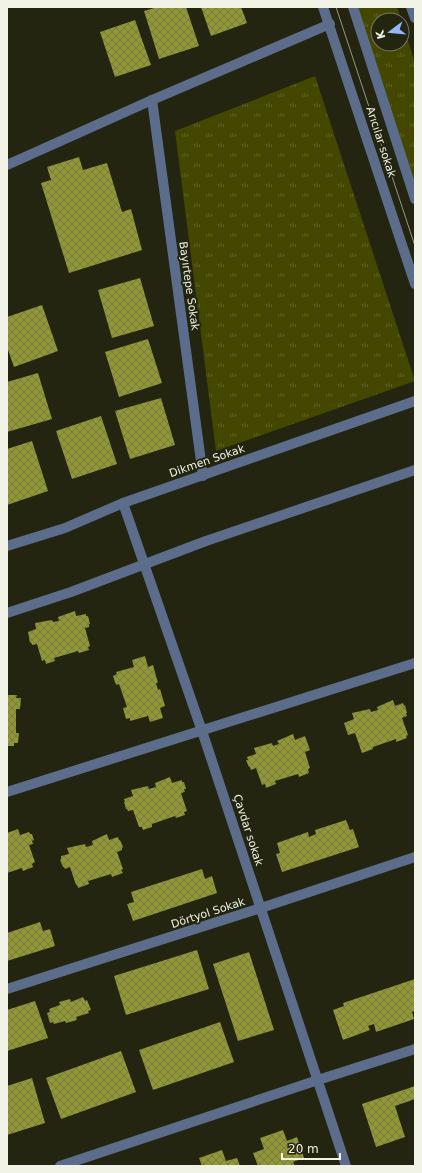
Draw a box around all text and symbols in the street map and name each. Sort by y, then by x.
north arrow [370,12,410,52]
text: K [373,28,388,41]
street label: Arıcılar sokak [363,105,399,180]
street label: Bayırtepe Sokak [176,241,202,332]
street label: Dikmen Sokak [168,442,247,480]
street label: Çavdar sokak [230,793,266,868]
street label: Dörtyol Sokak [169,895,247,931]
scale bar [282,1135,340,1161]
text: 20 m [288,1142,319,1156]

